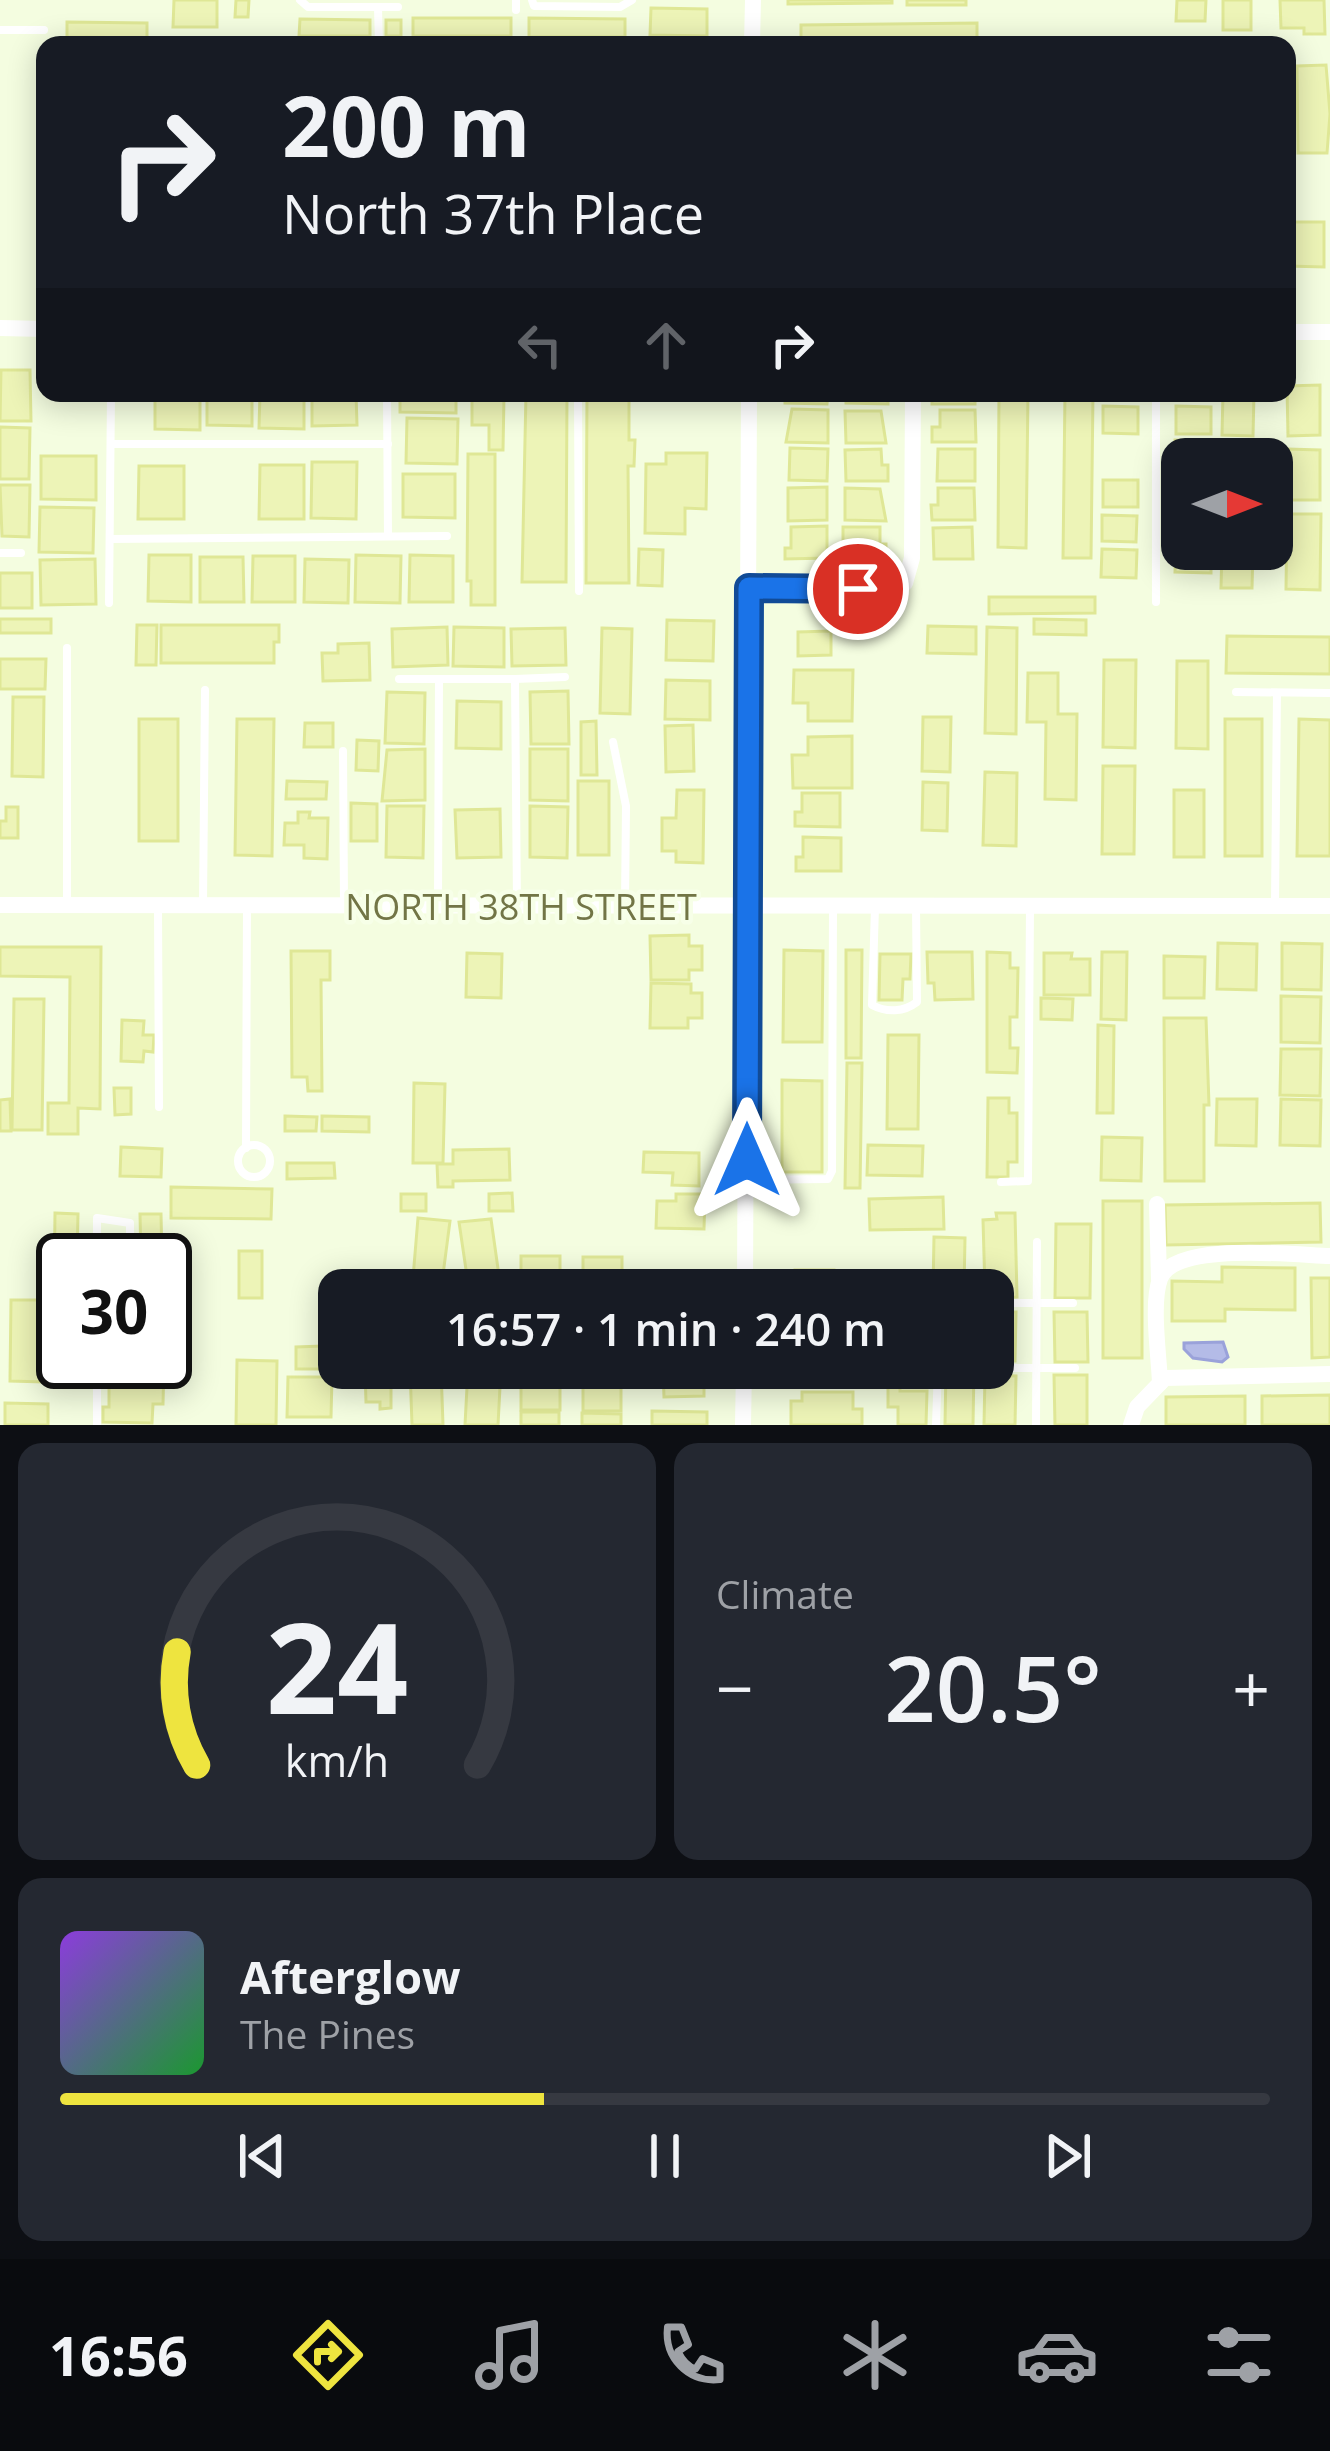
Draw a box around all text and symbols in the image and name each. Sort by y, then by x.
text: 200 m [282,67,530,182]
icon: right [84,84,240,240]
text: North 37th Place [282,176,704,250]
icon: left [507,312,573,378]
icon: ahead [633,312,699,378]
icon: right [759,312,825,378]
north arrow [1161,438,1293,570]
map controls [1161,438,1293,570]
pin [807,538,909,640]
icon: arrive [825,556,891,622]
street label: NORTH 38TH STREET [345,882,697,931]
position arrow [684,1097,810,1223]
speed limit sign: 30 [36,1233,192,1389]
text: 16:57 · 1 min · 240 m [446,1298,886,1359]
text: Climate [716,1567,854,1620]
text: 24 [266,1581,408,1751]
text: 20.5° [884,1626,1102,1748]
text: − [716,1642,754,1732]
text: + [1232,1642,1270,1732]
text: km/h [285,1730,389,1789]
text: Afterglow [240,1946,461,2007]
text: The Pines [240,2007,415,2060]
icon: previous [229,2123,295,2189]
icon: pause [632,2123,698,2189]
icon: next [1035,2123,1101,2189]
icon: directions [286,2313,370,2397]
icon: music [468,2313,552,2397]
icon: phone [650,2313,734,2397]
icon: climate [833,2313,917,2397]
icon: car [1015,2313,1099,2397]
icon: filters [1197,2313,1281,2397]
text: 16:56 [49,2318,188,2392]

